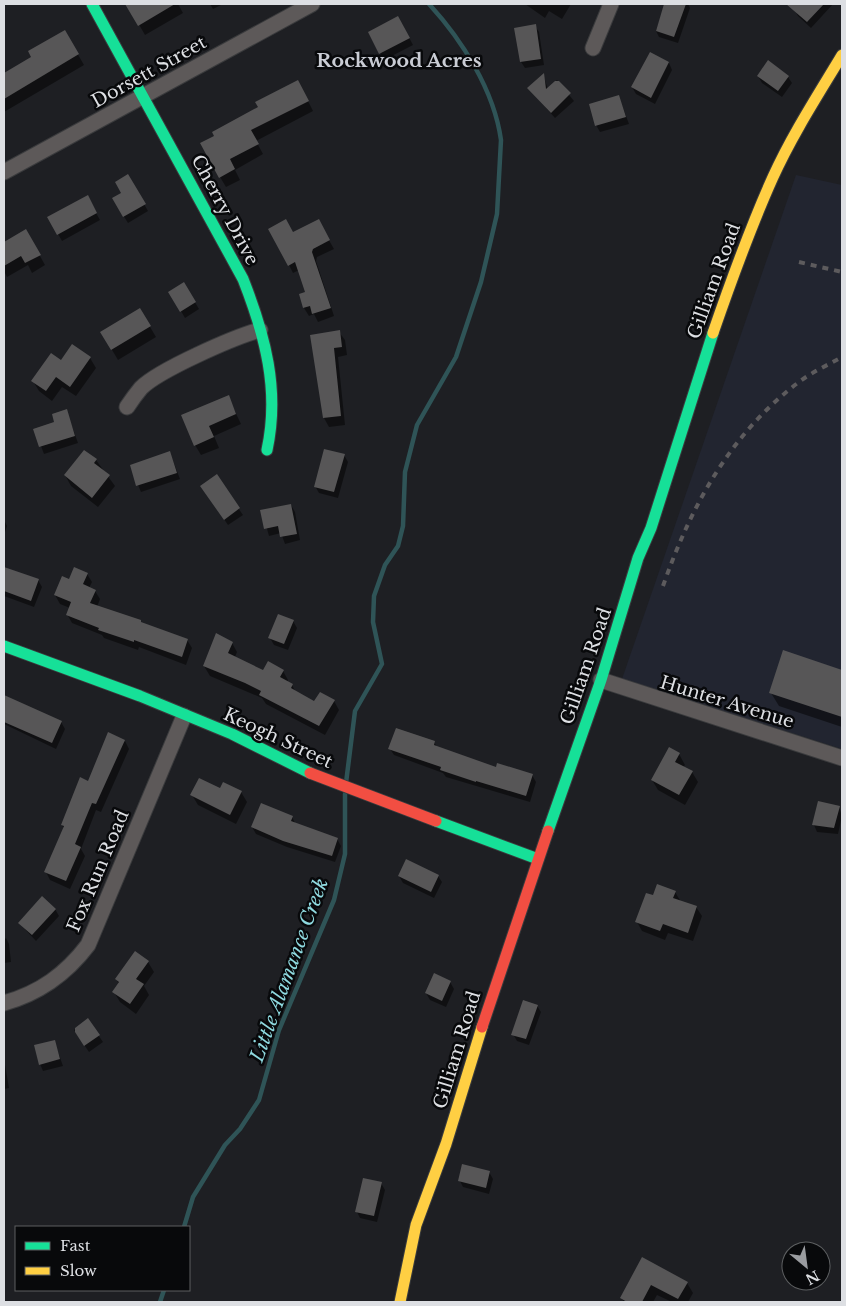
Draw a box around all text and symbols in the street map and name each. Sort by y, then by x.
street label: Dorsett Street [88,31,210,113]
district label: Rockwood Acres [316,49,482,72]
street label: Cherry Drive [187,151,263,269]
street label: Gilliam Road [683,220,745,342]
street label: Gilliam Road [556,605,616,727]
street label: Hunter Avenue [657,671,797,733]
street label: Keogh Street [220,703,336,773]
street label: Fox Run Road [62,807,134,935]
water label: Little Alamance Creek [245,875,333,1066]
street label: Gilliam Road [429,988,485,1112]
legend [15,1226,190,1291]
text: Fast [60,1236,91,1255]
north arrow [781,1241,831,1291]
text: Slow [60,1261,97,1280]
text: N [802,1266,822,1288]

